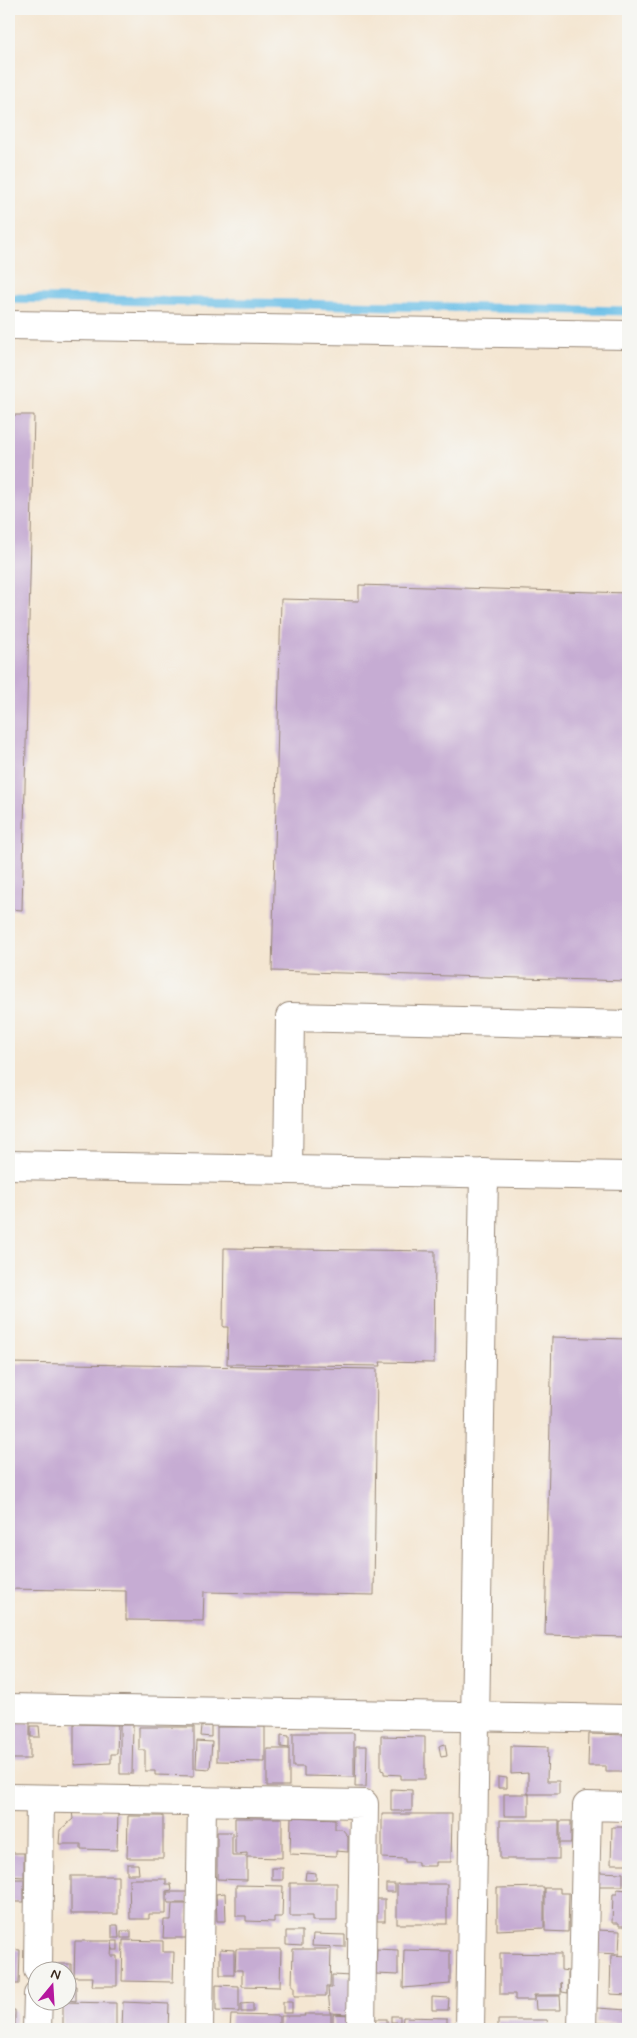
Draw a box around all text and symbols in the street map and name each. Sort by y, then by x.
north arrow [28,1960,78,2010]
text: N [48,1965,63,1985]

